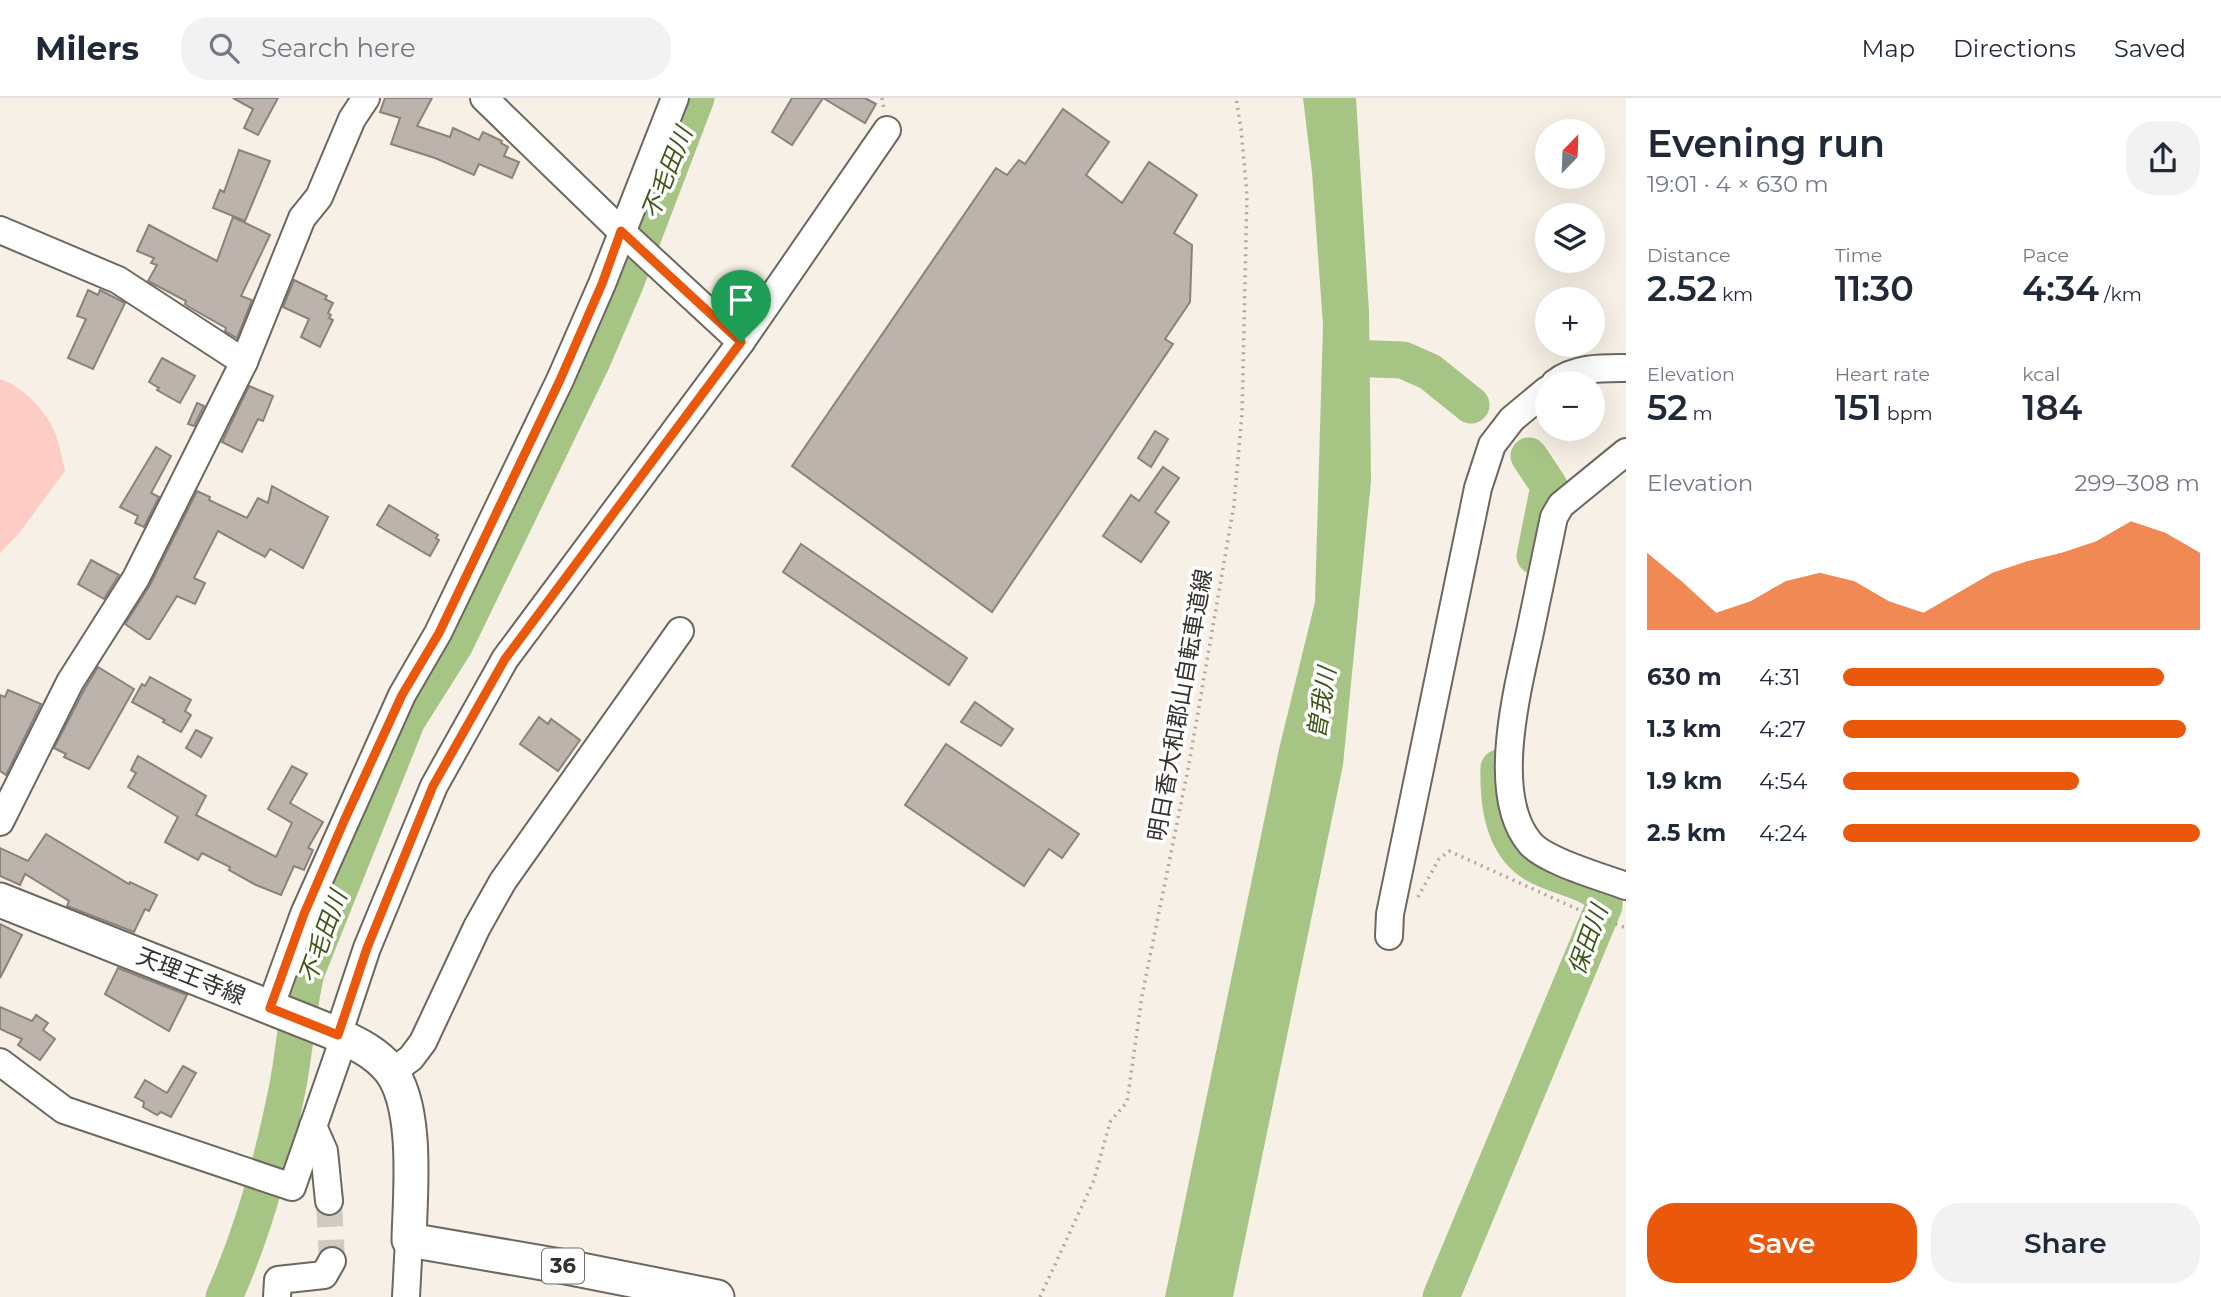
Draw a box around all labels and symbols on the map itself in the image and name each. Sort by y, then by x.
north arrow [1535,119,1605,189]
water label: 不毛田川 [635,120,699,223]
pin [711,270,771,342]
street label: 明日香大和郡山自転車道線 [1142,567,1218,843]
water label: 曽我川 [1302,662,1342,741]
water label: 不毛田川 [292,884,354,987]
water label: 保田川 [1562,898,1614,979]
street label: 天理王寺線 [132,941,250,1011]
road number: 36 [542,1248,584,1284]

